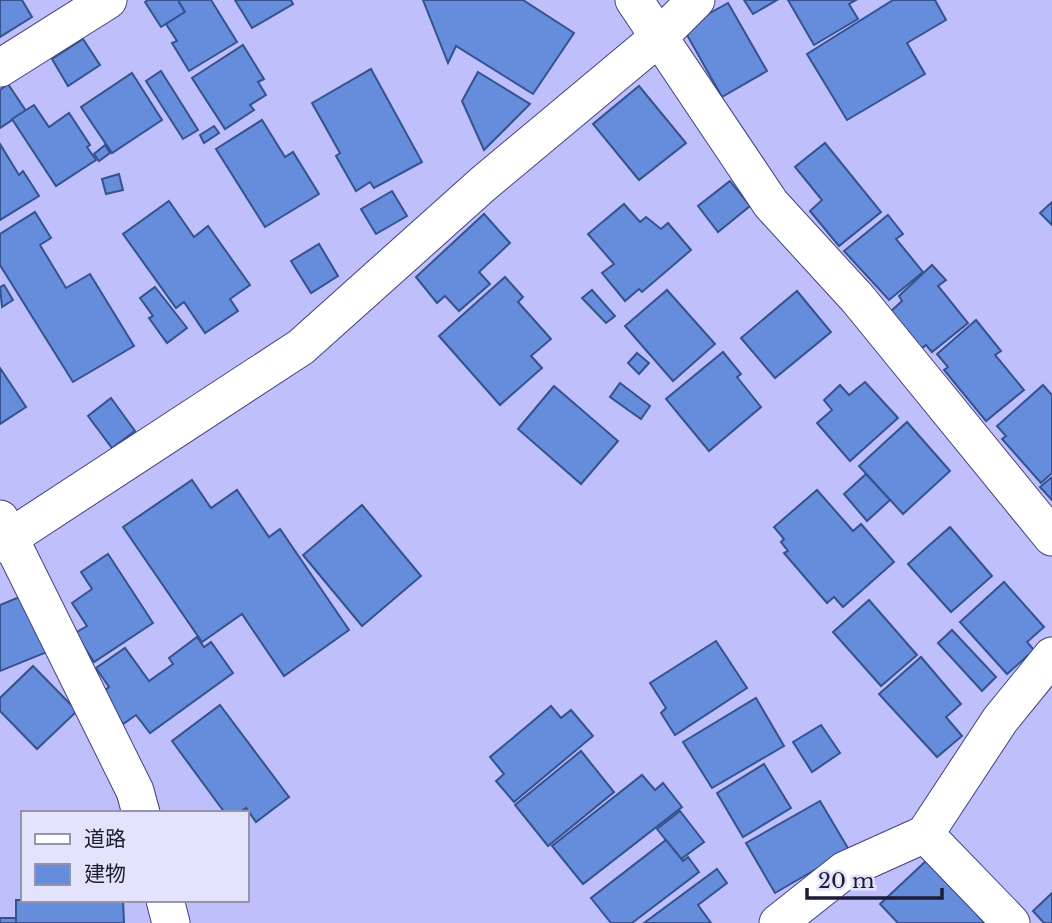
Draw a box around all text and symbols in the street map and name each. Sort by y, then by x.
legend [21,811,248,902]
text: 道路 [84,826,126,852]
scale bar [807,856,942,900]
text: 建物 [84,861,126,887]
text: 20 m [818,868,875,894]

